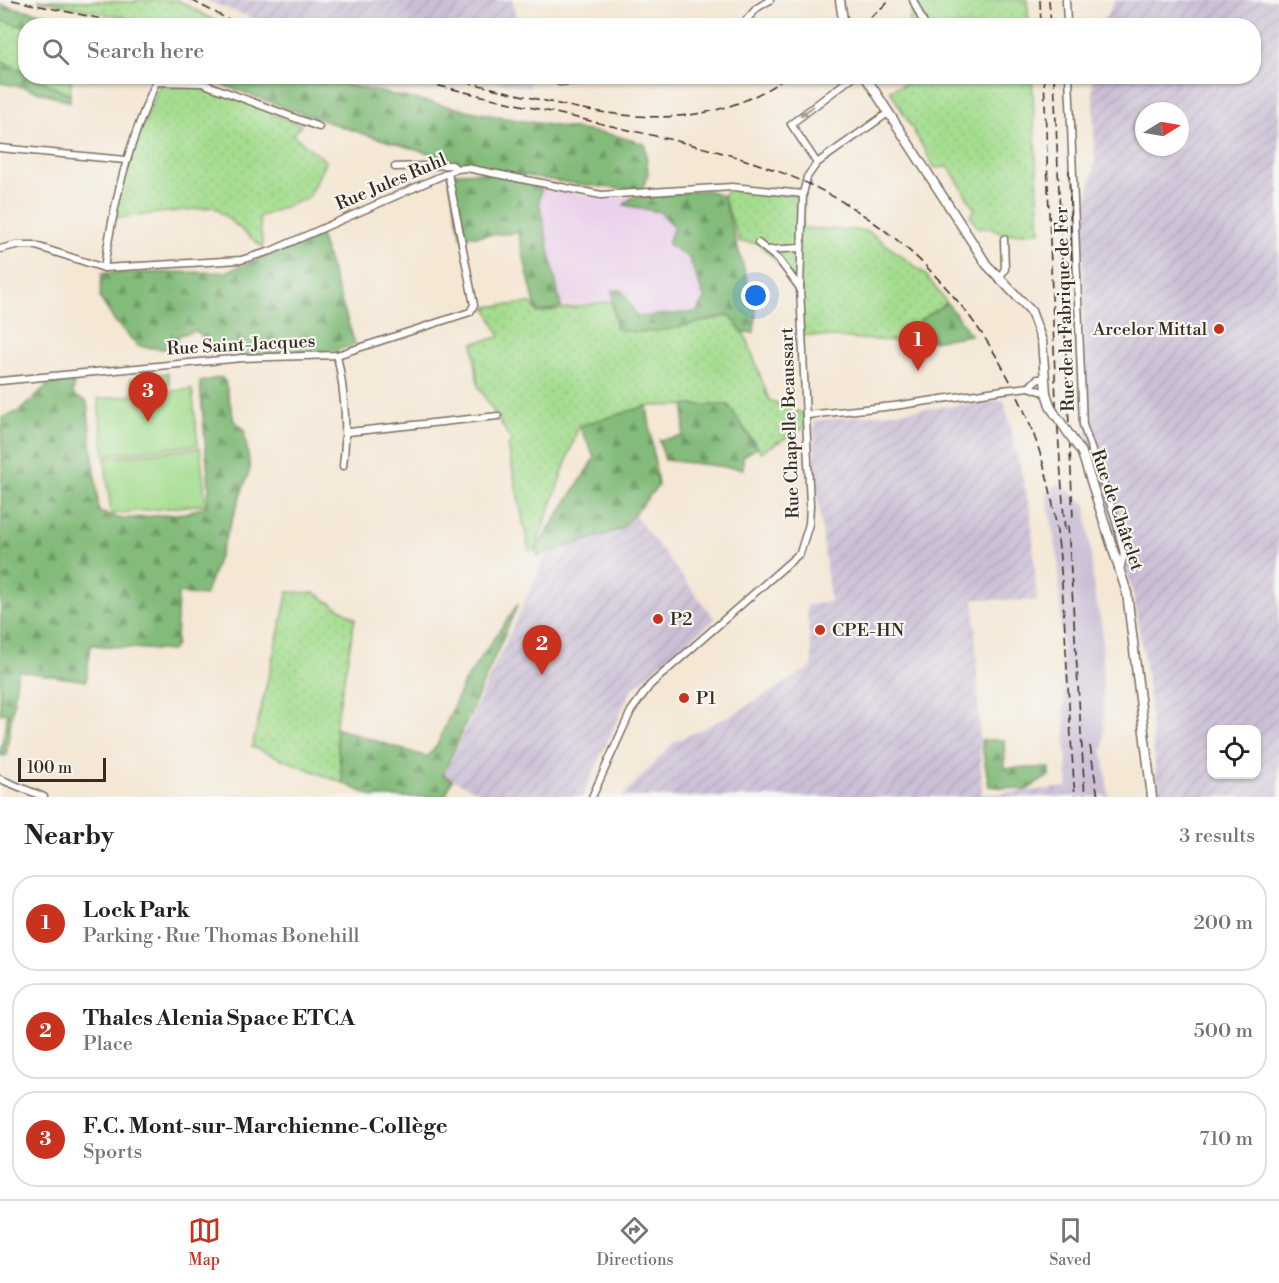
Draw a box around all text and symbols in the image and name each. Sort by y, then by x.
search box [18,18,1261,84]
icon: search [39,35,72,68]
text: Search here [87,38,204,65]
north arrow [1135,102,1189,156]
one-way arrow [800,105,815,117]
street label: Rue Jules Ruhl [332,148,451,216]
street label: Rue de la Fabrique de Fer [1050,206,1080,412]
your location [741,281,770,310]
place label: Arcelor Mittal [1092,318,1208,341]
pin: 1 [898,322,938,371]
marker: Arcelor Mittal [1212,322,1226,336]
street label: Rue Chapelle Beaussart [775,326,805,519]
street label: Rue Saint-Jacques [166,330,316,360]
pin: 3 [128,372,168,422]
street label: Rue de Châtelet [1085,446,1149,574]
place label: P2 [670,608,693,631]
marker: P2 [651,612,665,626]
place label: CPE-HN [832,619,905,642]
marker: CPE-HN [813,623,827,637]
pin: 2 [522,626,562,675]
place label: P1 [696,687,716,710]
marker: P1 [677,691,691,705]
map controls [1207,725,1261,779]
button: locate [1207,725,1261,779]
scale bar [18,755,106,782]
text: 100 m [27,758,72,778]
text: Nearby [24,820,114,852]
text: 3 results [1179,824,1255,849]
text: Lock Park [83,897,190,924]
text: 1 [41,911,50,936]
text: 200 m [1193,911,1253,936]
text: Parking · Rue Thomas Bonehill [83,924,360,949]
text: Thales Alenia Space ETCA [83,1005,355,1032]
text: 2 [39,1019,52,1044]
text: 500 m [1194,1019,1253,1044]
text: Place [83,1032,133,1057]
text: F.C. Mont-sur-Marchienne-Collège [83,1113,448,1140]
text: 3 [39,1127,52,1152]
text: 710 m [1199,1127,1253,1152]
text: Sports [83,1140,142,1165]
tab: Map [188,1214,221,1270]
tab: Directions [596,1214,674,1270]
tab: Saved [1049,1214,1091,1270]

